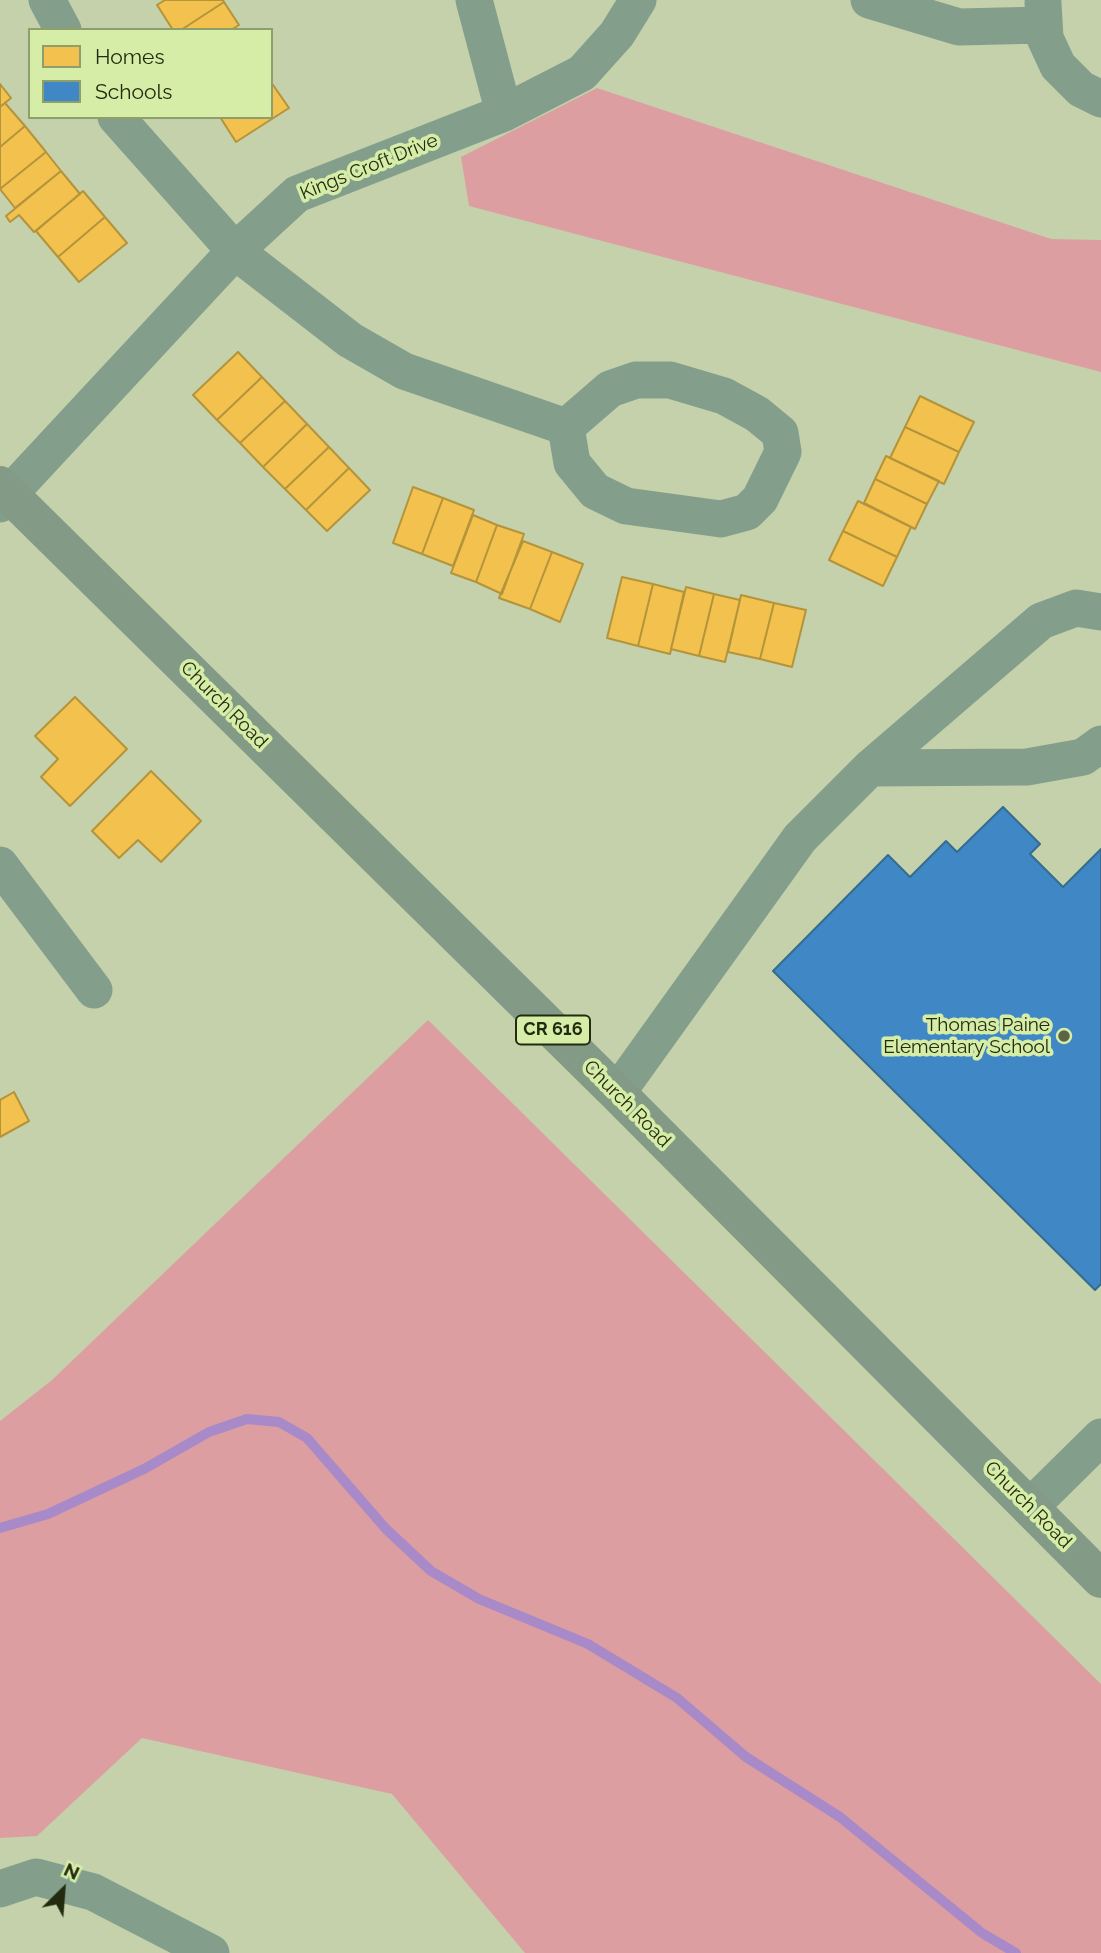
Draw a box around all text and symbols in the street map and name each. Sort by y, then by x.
legend [28,28,273,119]
text: Homes [95,44,165,69]
text: Schools [95,79,172,104]
street label: Kings Croft Drive [297,129,441,205]
street label: Church Road [176,657,272,753]
place label: Thomas Paine Elementary School [883,1014,1050,1058]
road number: CR 616 [516,1015,590,1044]
marker: Thomas Paine Elementary School [1056,1028,1072,1044]
street label: Church Road [579,1056,675,1152]
street label: Church Road [980,1457,1076,1553]
north arrow [28,1855,98,1925]
text: N [61,1858,83,1884]

